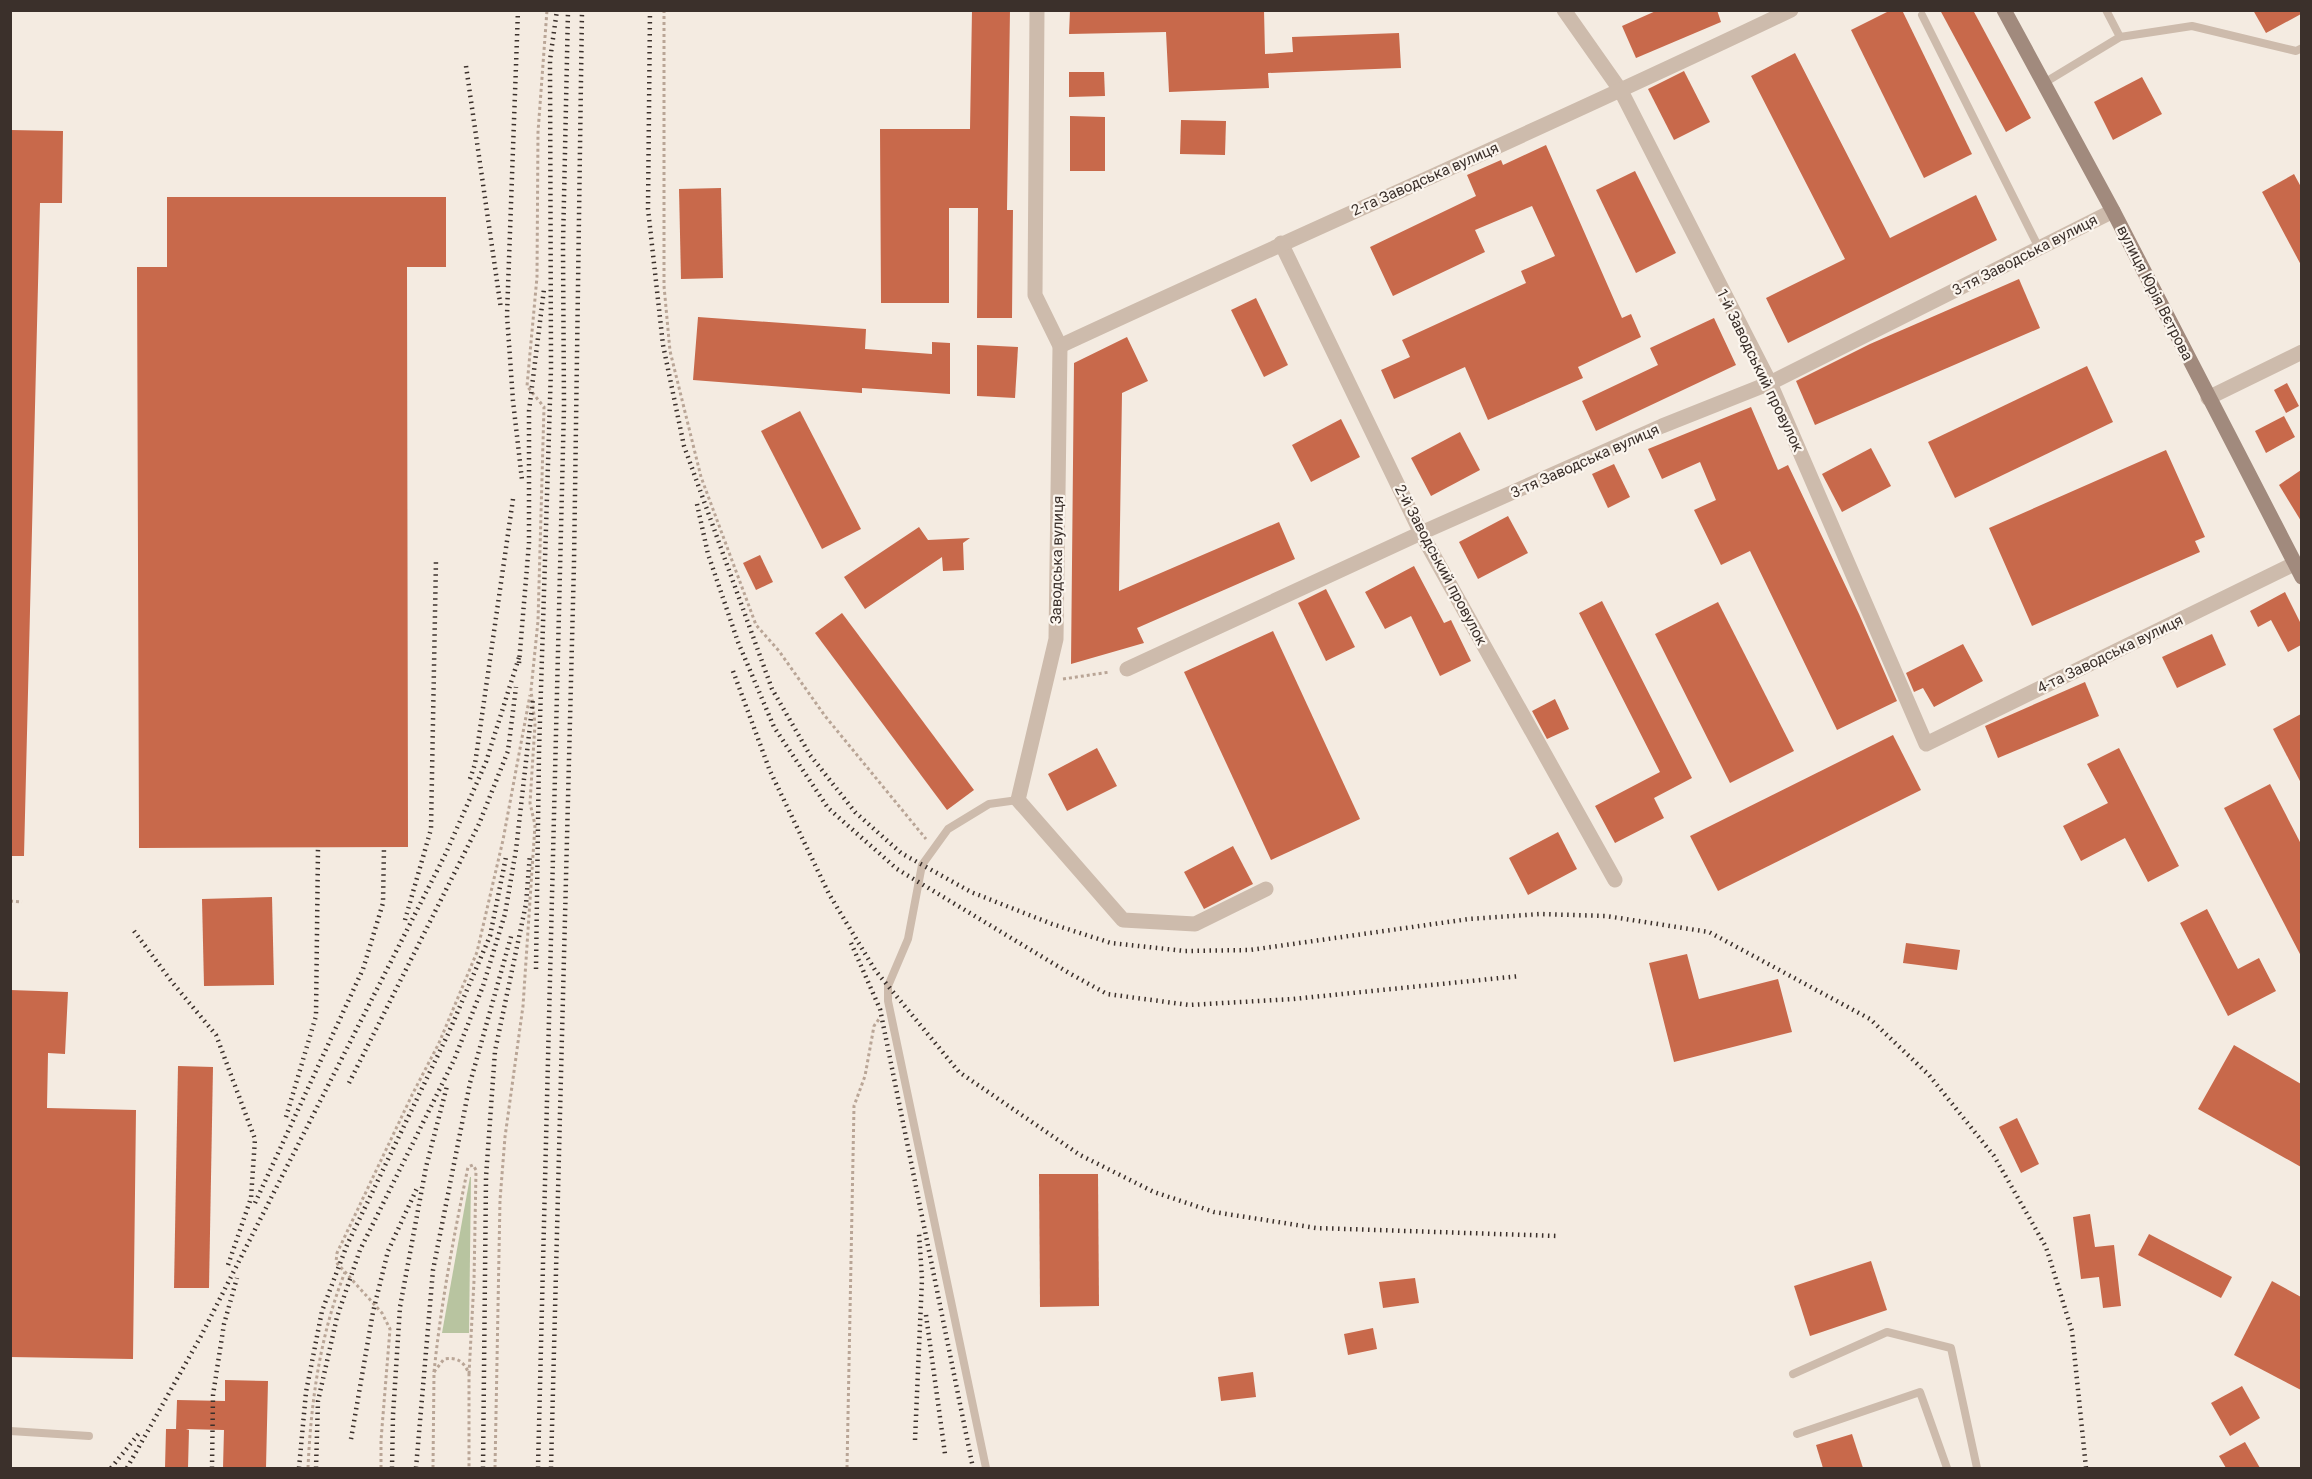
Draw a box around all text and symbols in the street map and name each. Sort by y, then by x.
street label: 2-га Заводська вулиця [1349,138,1501,220]
street label: 3-тя Заводська вулиця [1950,211,2100,299]
street label: вулиця Юрія Вєтрова [2113,222,2197,364]
street label: 1-й Заводський провулок [1713,286,1807,454]
street label: 3-тя Заводська вулиця [1508,420,1662,502]
street label: 2-й Заводський провулок [1391,482,1491,648]
street label: Заводська вулиця [1047,496,1067,624]
street label: 4-та Заводська вулиця [2034,611,2186,697]

